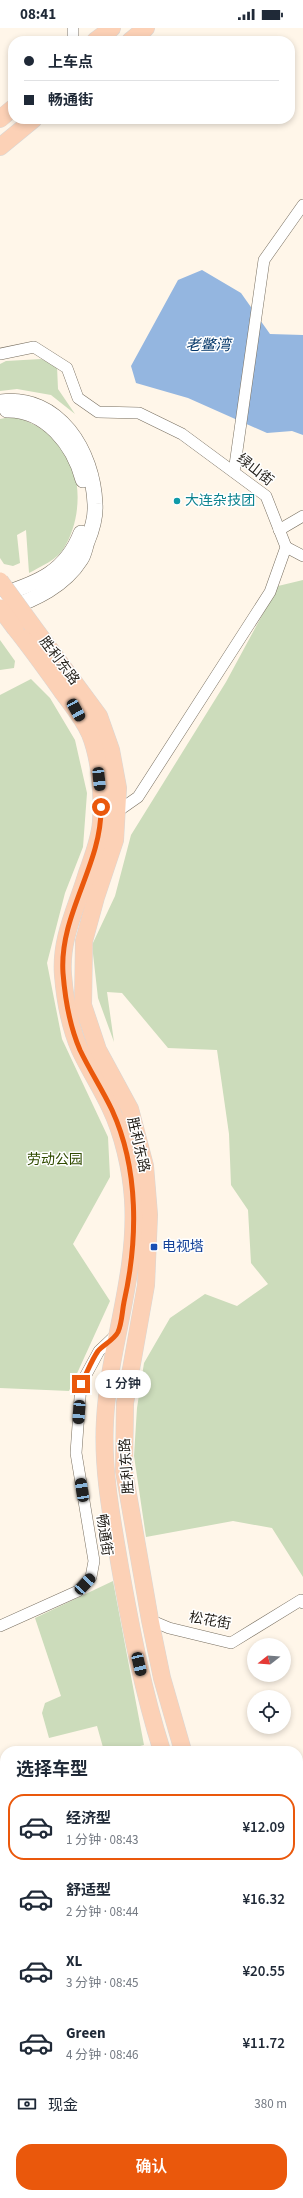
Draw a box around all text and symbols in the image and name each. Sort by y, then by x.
text: 08:41 [20,4,56,25]
text: 上车点 [48,52,93,73]
text: 畅通街 [48,90,93,111]
water label: 老鳖湾 [185,335,233,356]
street label: 绿山街 [232,449,278,491]
place label: 大连杂技团 [185,491,255,511]
marker: 大连杂技团 [172,496,182,506]
street label: 胜利东路 [34,633,84,689]
car [65,697,87,723]
car [92,766,106,792]
route start [92,798,110,816]
street label: 胜利东路 [122,1115,154,1175]
park label: 劳动公园 [27,1150,83,1170]
place label: 电视塔 [162,1237,204,1257]
marker: 电视塔 [149,1242,159,1252]
callout: 1 分钟 [95,1370,151,1398]
route end [72,1375,90,1393]
text: 1 分钟 [105,1375,141,1393]
car [72,1400,86,1424]
street label: 胜利东路 [115,1437,139,1495]
car [74,1477,90,1503]
street label: 畅通街 [91,1513,117,1557]
car [72,1571,98,1597]
street label: 松花街 [188,1608,232,1634]
north arrow [247,1638,291,1682]
map controls [247,1638,291,1734]
car [130,1651,148,1677]
button: locate [247,1690,291,1734]
text: 选择车型 [16,1757,88,1782]
text: 经济型 [66,1808,111,1829]
icon: car [18,1809,54,1845]
text: ¥12.09 [242,1817,285,1838]
text: 1 分钟 · 08:43 [66,1831,139,1849]
text: 舒适型 [66,1880,111,1901]
icon: car [18,1881,54,1917]
text: ¥16.32 [242,1889,285,1910]
text: 2 分钟 · 08:44 [66,1903,139,1921]
text: XL [66,1951,82,1972]
icon: car [18,1953,54,1989]
text: ¥20.55 [242,1961,285,1982]
text: 3 分钟 · 08:45 [66,1974,139,1992]
text: Green [66,2023,106,2044]
icon: car [18,2025,54,2061]
text: ¥11.72 [242,2033,285,2054]
text: 4 分钟 · 08:46 [66,2046,139,2064]
icon: cash [16,2093,38,2115]
text: 现金 [48,2095,78,2116]
text: 380 m [254,2095,287,2113]
button: 确认 [16,2144,287,2190]

